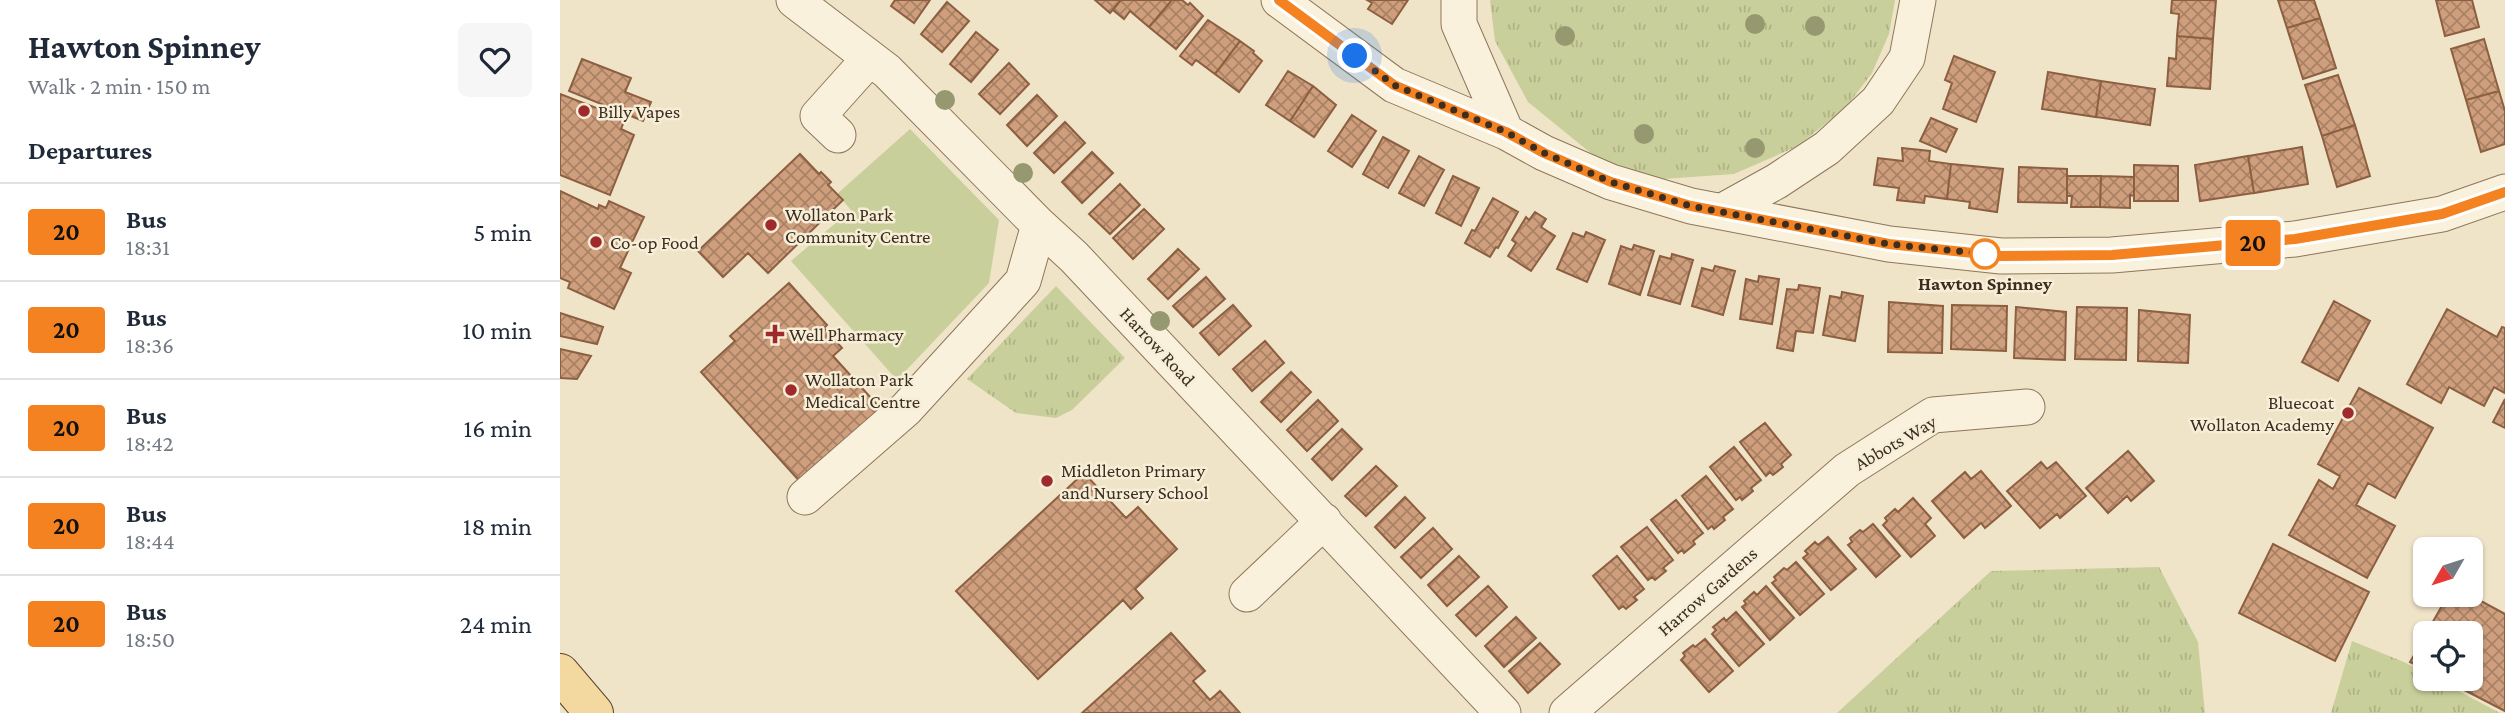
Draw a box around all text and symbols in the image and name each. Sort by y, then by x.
button: heart [458,23,532,97]
text: Hawton Spinney [28,28,261,65]
your location [1337,38,1372,73]
text: Walk · 2 min · 150 m [28,73,210,99]
place label: Billy Vapes [598,101,680,122]
marker: Billy Vapes [576,103,592,119]
text: Departures [28,136,152,165]
place label: Wollaton Park Community Centre [785,204,930,247]
text: Bus [126,205,167,234]
marker: Wollaton Park Community Centre [763,217,779,233]
text: 20 [53,218,80,245]
text: 5 min [473,218,532,247]
line badge: 20 [2222,220,2284,266]
text: 20 [2240,229,2266,256]
place label: Co-op Food [610,232,699,253]
text: 18:31 [126,234,170,260]
marker: Co-op Food [588,234,604,250]
marker: Hawton Spinney [1970,239,2000,269]
place label: Hawton Spinney [1918,273,2053,294]
text: Bus [126,303,167,332]
street label: Harrow Road [1116,303,1199,390]
text: 20 [53,316,80,343]
text: 10 min [462,316,532,345]
place label: Well Pharmacy [789,324,904,345]
marker: Well Pharmacy [767,326,783,342]
text: 18:36 [126,332,174,358]
place label: Wollaton Park Medical Centre [805,369,920,412]
marker: Wollaton Park Medical Centre [783,382,799,398]
place label: Bluecoat Wollaton Academy [2190,392,2335,435]
text: Bus [126,401,167,430]
marker: Bluecoat Wollaton Academy [2340,405,2356,421]
street label: Abbots Way [1851,411,1940,474]
text: 20 [53,414,80,441]
text: 16 min [464,414,532,443]
text: 18:42 [126,430,174,456]
place label: Middleton Primary and Nursery School [1061,460,1208,503]
marker: Middleton Primary and Nursery School [1039,473,1055,489]
text: Bus [126,499,167,528]
text: 20 [53,512,80,539]
text: 18 min [463,512,532,541]
text: 18:44 [126,528,175,554]
north arrow [2413,537,2483,607]
map controls [2413,537,2483,691]
street label: Harrow Gardens [1653,543,1761,640]
text: Bus [126,597,167,626]
text: 20 [53,610,80,637]
text: 24 min [460,610,532,639]
button: locate [2413,621,2483,691]
text: 18:50 [126,626,175,652]

